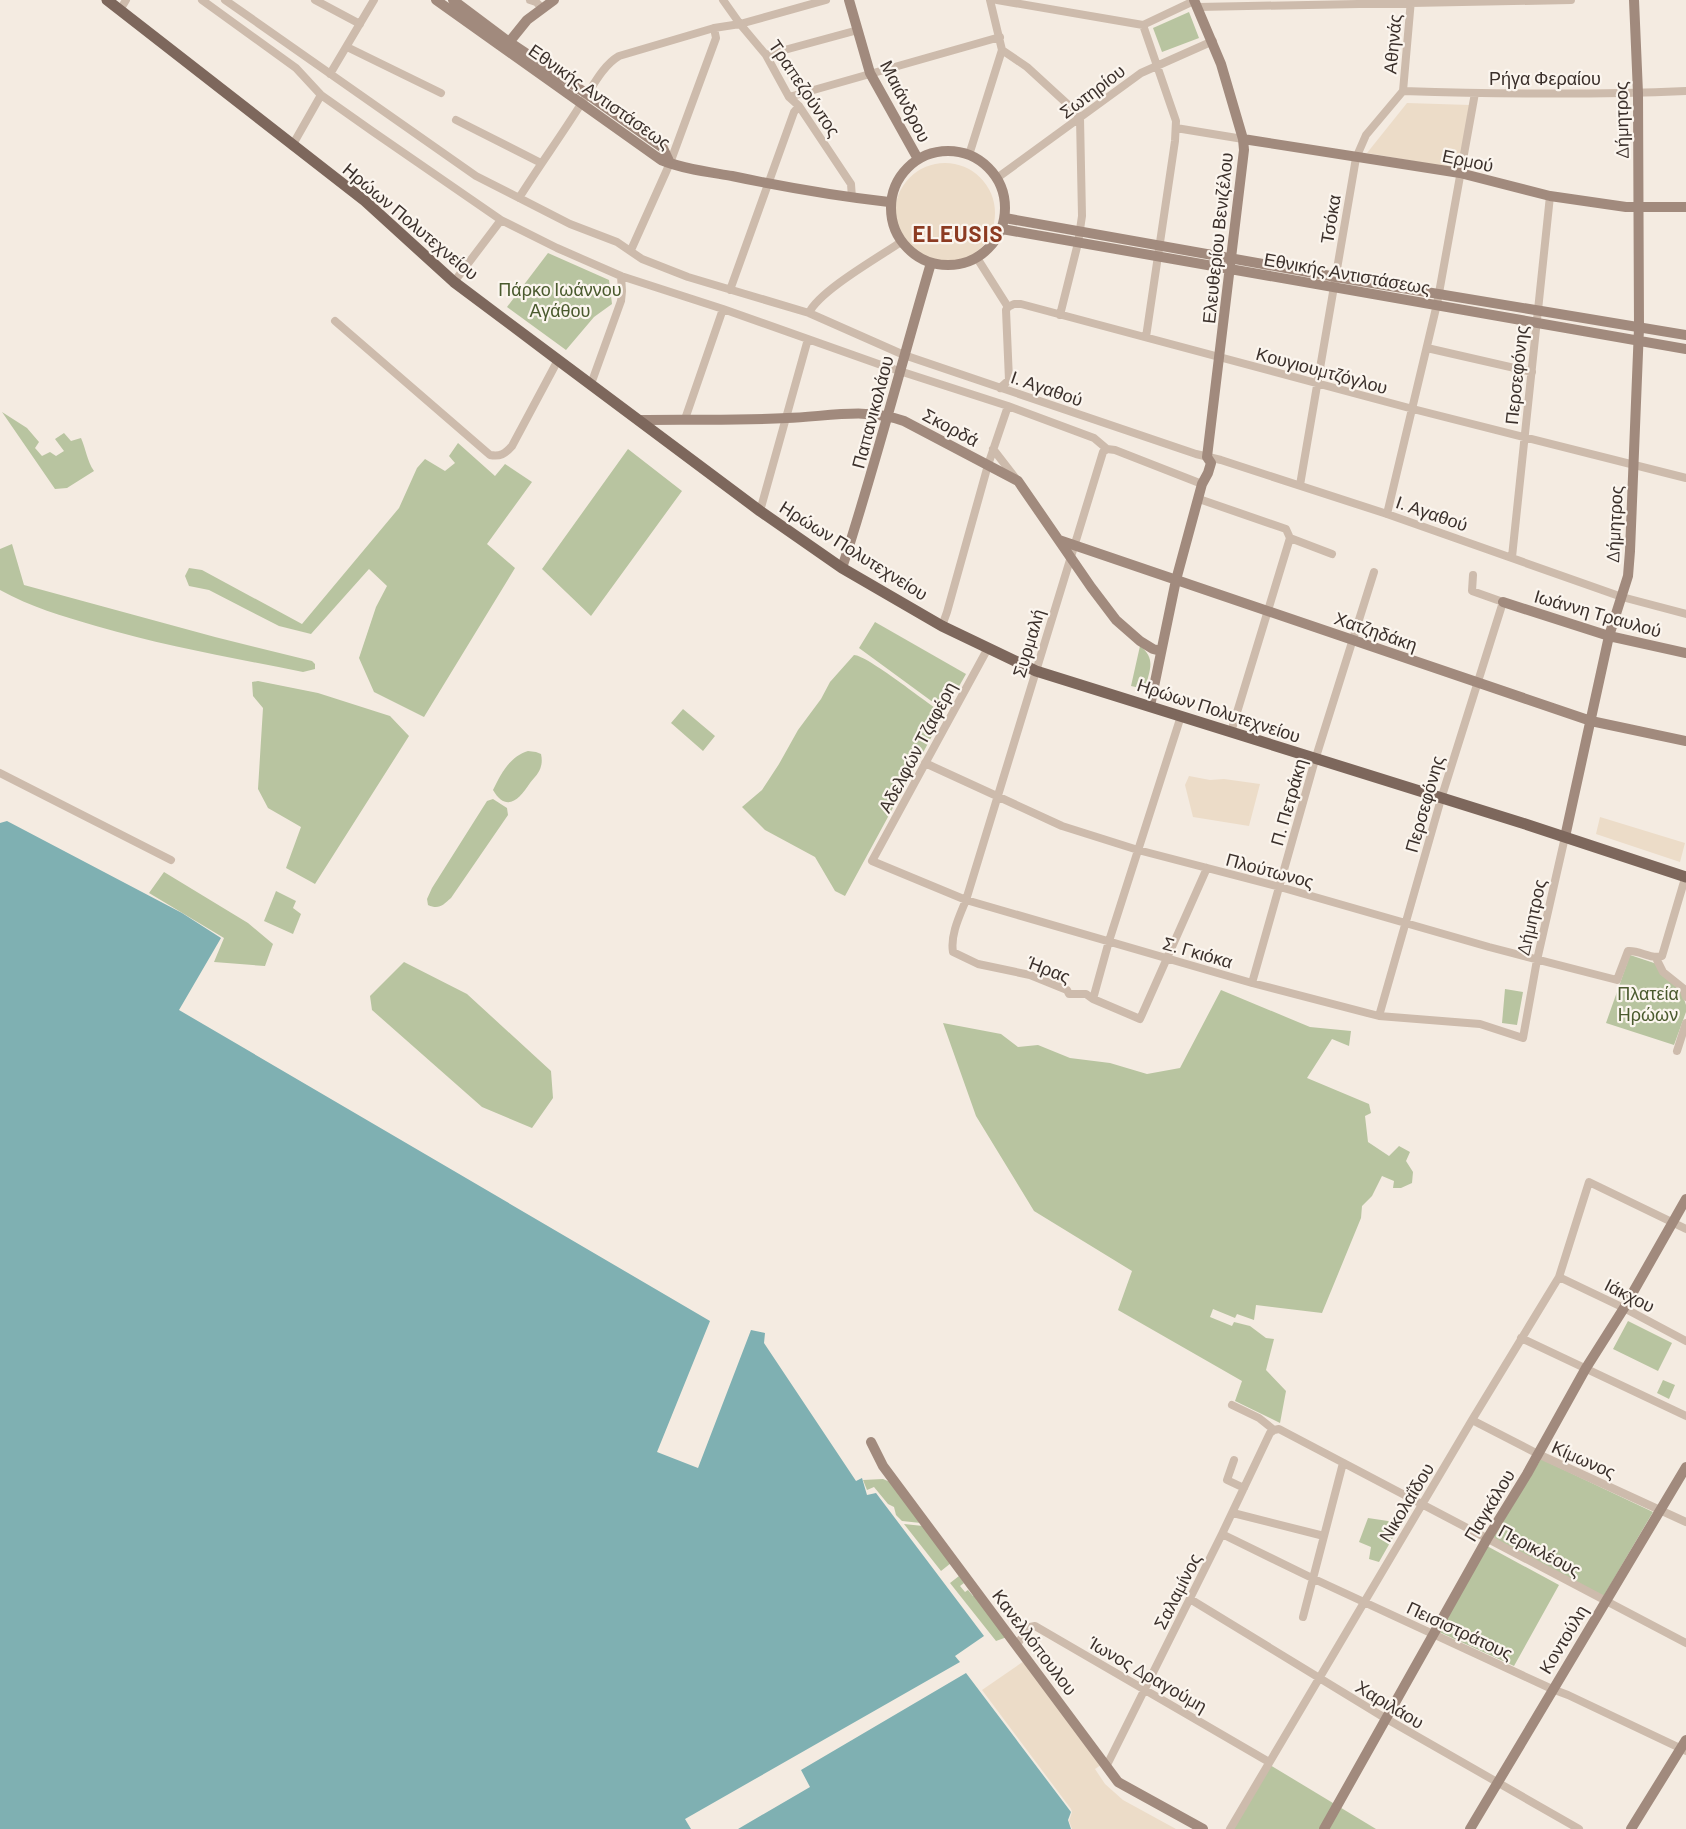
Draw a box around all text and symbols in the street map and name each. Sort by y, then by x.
street label: Αθηνάς [1378,13,1406,75]
street label: Τραπεζούντος [764,35,846,141]
street label: Εθνικής Αντιστάσεως [525,39,676,153]
street label: Μαιάνδρου [876,56,936,146]
street label: Σωτηρίου [1055,59,1129,123]
street label: Ρήγα Φεραίου [1489,67,1601,89]
street label: Δήμητρος [1609,81,1633,159]
street label: Ερμού [1440,144,1496,176]
street label: Ελευθερίου Βενιζέλου [1197,151,1237,325]
street label: Ηρώων Πολυτεχνείου [339,158,483,284]
street label: Τσόκα [1315,193,1345,245]
district label: ELEUSIS [912,220,1004,246]
street label: Εθνικής Αντιστάσεως [1262,248,1432,299]
park label: Πάρκο Ιωάννου Αγάθου [498,278,622,321]
street label: Περσεφόνης [1500,324,1532,426]
street label: Κουγιουμτζόγλου [1254,342,1390,398]
street label: Παπανικολάου [846,353,898,471]
street label: Ι. Αγαθού [1008,365,1086,411]
street label: Σκορδά [919,403,983,451]
street label: Δήμητρος [1601,484,1627,563]
street label: Ι. Αγαθού [1393,490,1471,536]
street label: Ηρώων Πολυτεχνείου [776,495,932,605]
street label: Ιωάννη Τραυλού [1532,584,1664,642]
street label: Συρμαλή [1007,606,1049,680]
street label: Χατζηδάκη [1332,607,1420,655]
street label: Ηρώων Πολυτεχνείου [1135,673,1303,747]
street label: Αδελφών Τζαφέρη [873,678,961,816]
street label: Περσεφόνης [1400,753,1448,855]
street label: Π. Πετράκη [1265,756,1311,848]
street label: Πλούτωνος [1224,848,1317,892]
street label: Δήμητρος [1512,877,1550,957]
street label: Σ. Γκιόκα [1160,932,1236,972]
street label: Ήρας [1023,950,1074,987]
park label: Πλατεία Ηρώων [1617,982,1679,1025]
street label: Ιάκχου [1601,1273,1659,1317]
street label: Κίμωνος [1549,1435,1620,1483]
street label: Νικολαΐδου [1374,1458,1438,1546]
street label: Παγκάλου [1459,1465,1519,1545]
street label: Περικλέους [1495,1519,1585,1581]
street label: Σαλαμίνος [1149,1549,1206,1633]
street label: Κανελλόπουλου [988,1585,1082,1699]
street label: Πεισιστράτους [1404,1596,1517,1664]
street label: Κοντούλη [1534,1601,1592,1677]
street label: Ίωνος Δραγούμη [1084,1631,1211,1717]
street label: Χαριλάου [1352,1675,1428,1733]

